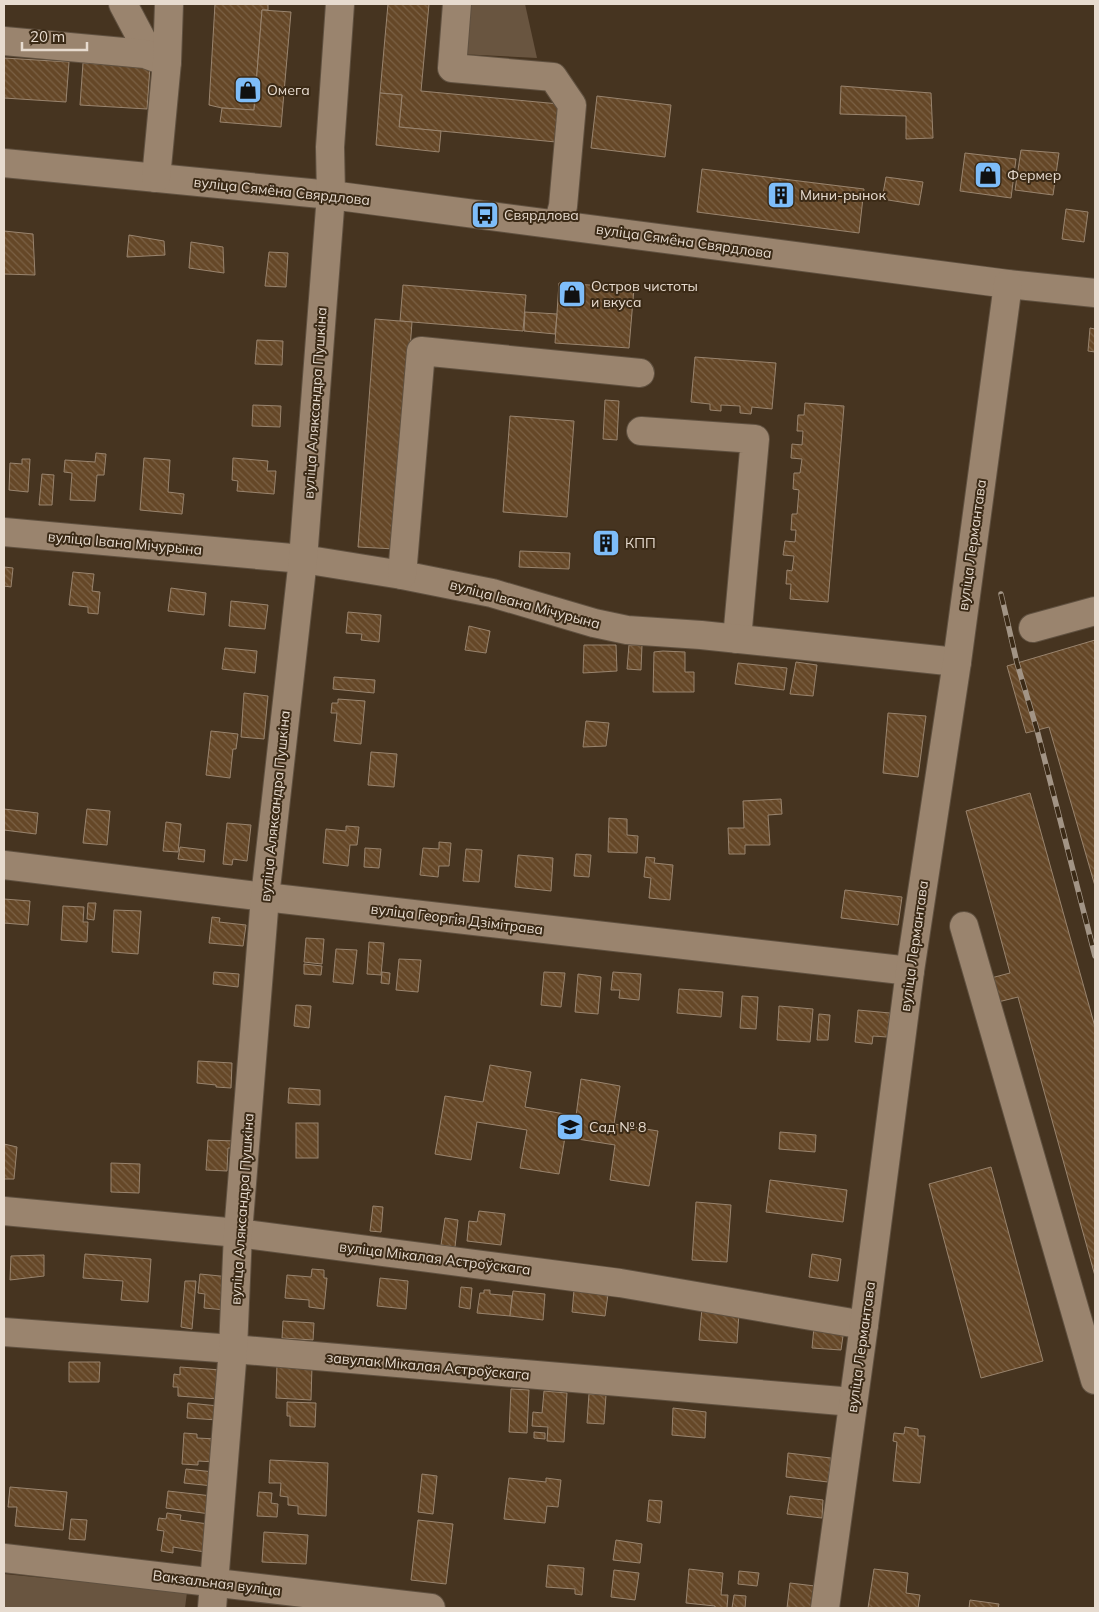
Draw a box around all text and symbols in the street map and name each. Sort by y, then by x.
scale bar [22,20,88,52]
text: 20 m [30,27,65,46]
shop icon: Омега [233,75,263,105]
place label: Омега [267,81,310,99]
shop icon: Фермер [973,160,1003,190]
place label: Фермер [1007,166,1061,184]
street label: вуліца Сямёна Свярдлова [193,173,371,209]
building icon: Мини-рынок [766,180,796,210]
place label: Мини-рынок [800,186,886,204]
bus stop icon: Свярдлова [470,200,500,230]
place label: Свярдлова [504,206,579,224]
street label: вуліца Сямёна Свярдлова [595,220,773,262]
place label: Остров чистоты и вкуса [591,277,698,311]
shop icon: Остров чистоты и вкуса [557,279,587,309]
street label: вуліца Аляксандра Пушкіна [299,307,331,499]
street label: вуліца Лермантава [954,478,990,612]
street label: вуліца Івана Мічурына [47,527,203,559]
building icon: КПП [591,528,621,558]
place label: КПП [625,534,656,552]
street label: вуліца Івана Мічурына [448,575,602,633]
street label: вуліца Аляксандра Пушкіна [256,710,294,902]
street label: вуліца Лермантава [896,879,932,1013]
street label: вуліца Георгія Дзімітрава [370,899,544,939]
school or university icon: Сад № 8 [555,1112,585,1142]
street label: вуліца Аляксандра Пушкіна [226,1113,258,1305]
place label: Сад № 8 [589,1118,646,1136]
street label: вуліца Мікалая Астроўскага [338,1237,532,1279]
street label: вуліца Лермантава [843,1280,879,1414]
street label: завулак Мікалая Астроўскага [326,1348,530,1384]
street label: Вакзальная вуліца [152,1566,282,1600]

